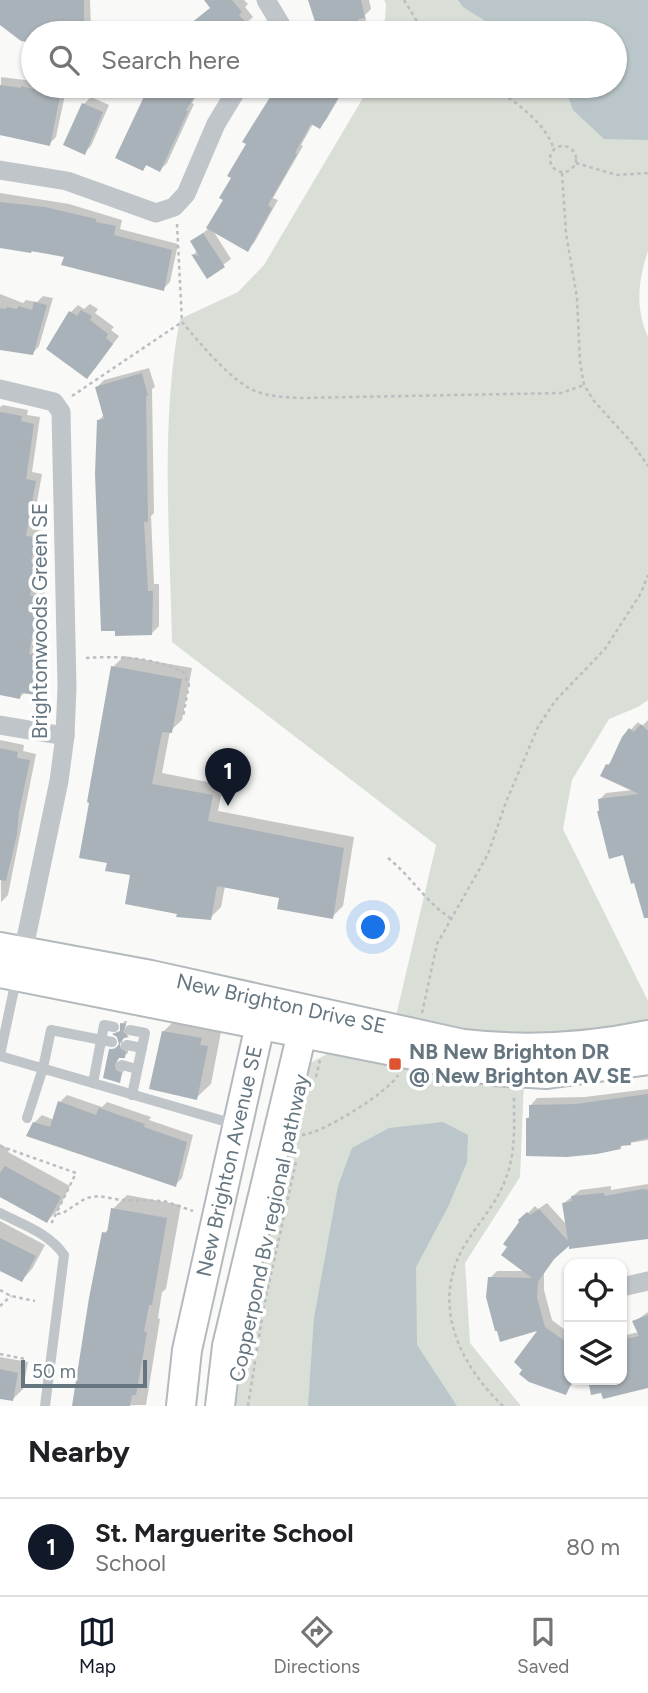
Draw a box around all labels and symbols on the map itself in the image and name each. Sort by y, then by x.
street label: Brightonwoods Green SE [27,503,52,739]
pin: 1 [205,748,251,806]
your location [356,910,390,944]
street label: New Brighton Drive SE [174,968,389,1039]
place label: NB New Brighton DR @ New Brighton AV SE [409,1039,632,1088]
street label: New Brighton Avenue SE [191,1043,267,1279]
marker: NB New Brighton DR @ New Brighton AV SE [387,1056,403,1072]
street label: Copperpond Bv regional pathway [224,1072,313,1384]
scale bar [21,1357,147,1389]

